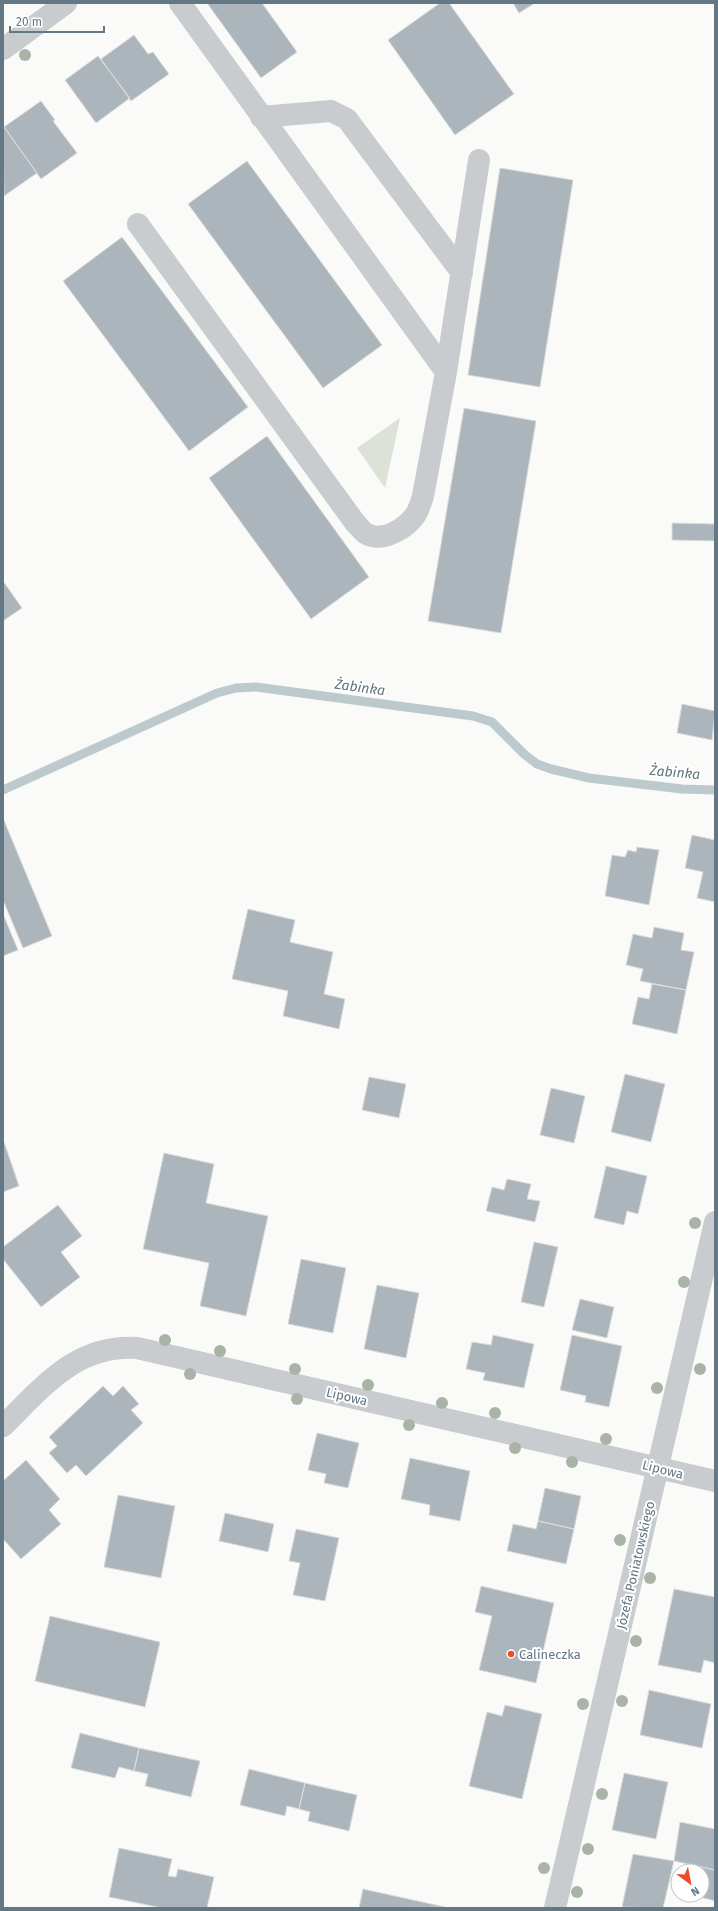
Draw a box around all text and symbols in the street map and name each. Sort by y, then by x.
scale bar [10,8,104,34]
text: 20 m [16,15,42,29]
water label: Żabinka [333,674,386,699]
water label: Żabinka [648,761,701,783]
street label: Lipowa [325,1384,369,1408]
street label: Lipowa [641,1457,685,1482]
street label: Józefa Poniatowskiego [613,1500,658,1631]
place label: Calineczka [519,1647,581,1662]
marker: Calineczka [506,1649,516,1659]
north arrow [670,1863,710,1903]
text: N [688,1884,702,1899]

